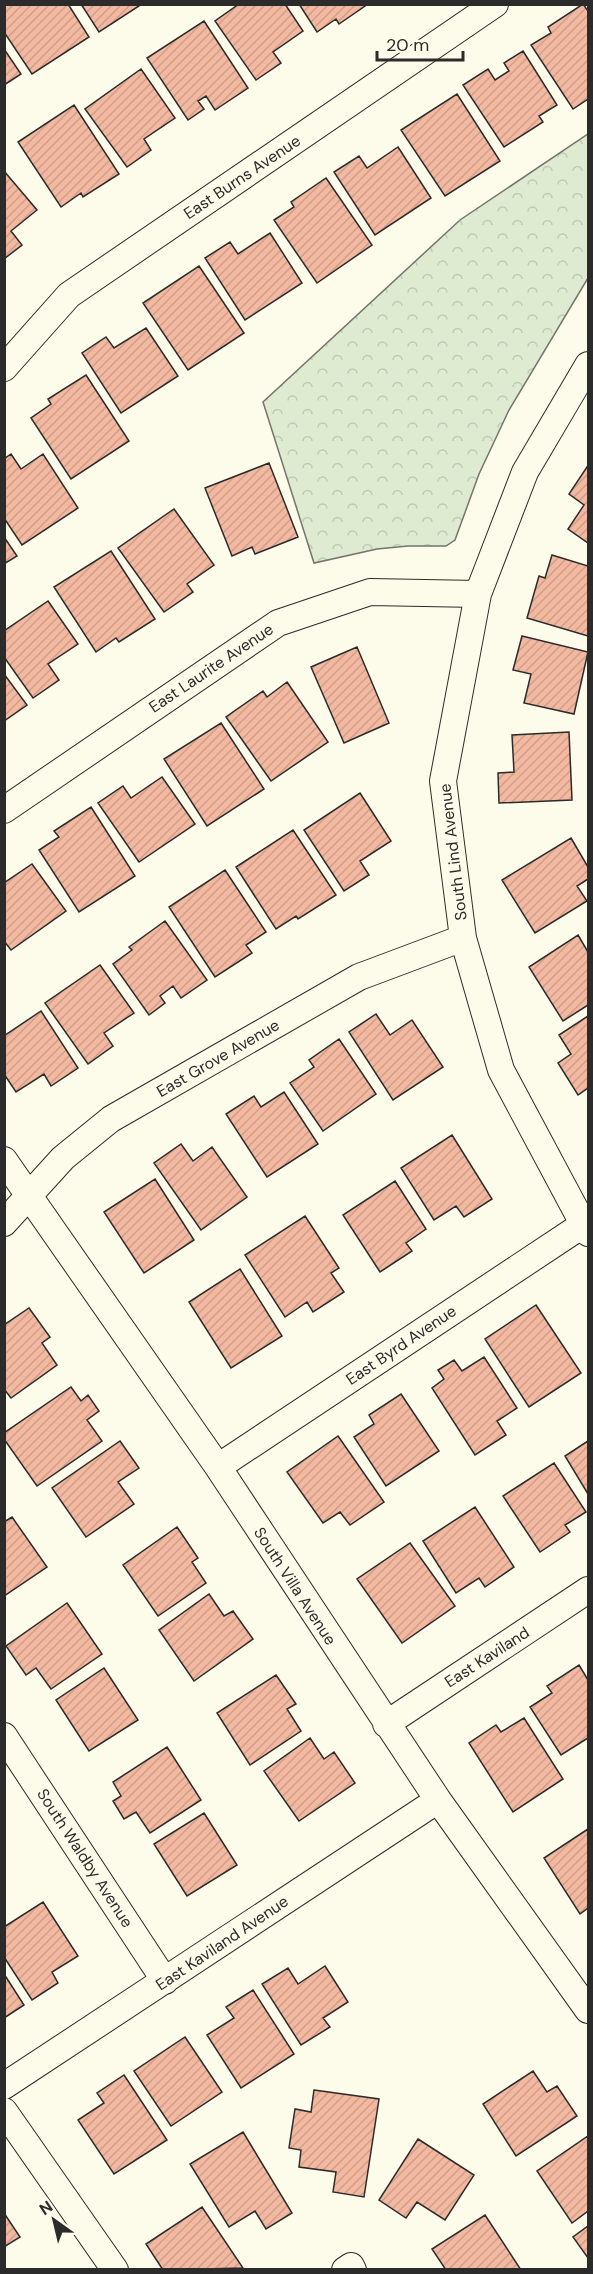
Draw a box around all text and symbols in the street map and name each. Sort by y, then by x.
scale bar [377,24,462,62]
text: 20 m [386,33,429,57]
street label: East Burns Avenue [180,130,304,224]
street label: East Laurite Avenue [145,619,277,717]
street label: South Lind Avenue [434,782,472,922]
street label: East Grove Avenue [153,1014,283,1102]
street label: East Byrd Avenue [342,1300,460,1390]
street label: South Villa Avenue [249,1523,341,1649]
street label: East Kaviland [441,1622,533,1692]
street label: South Waldby Avenue [32,1785,138,1931]
street label: East Kaviland Avenue [152,1891,292,1995]
north arrow [24,2190,84,2250]
text: N [35,2196,57,2220]

